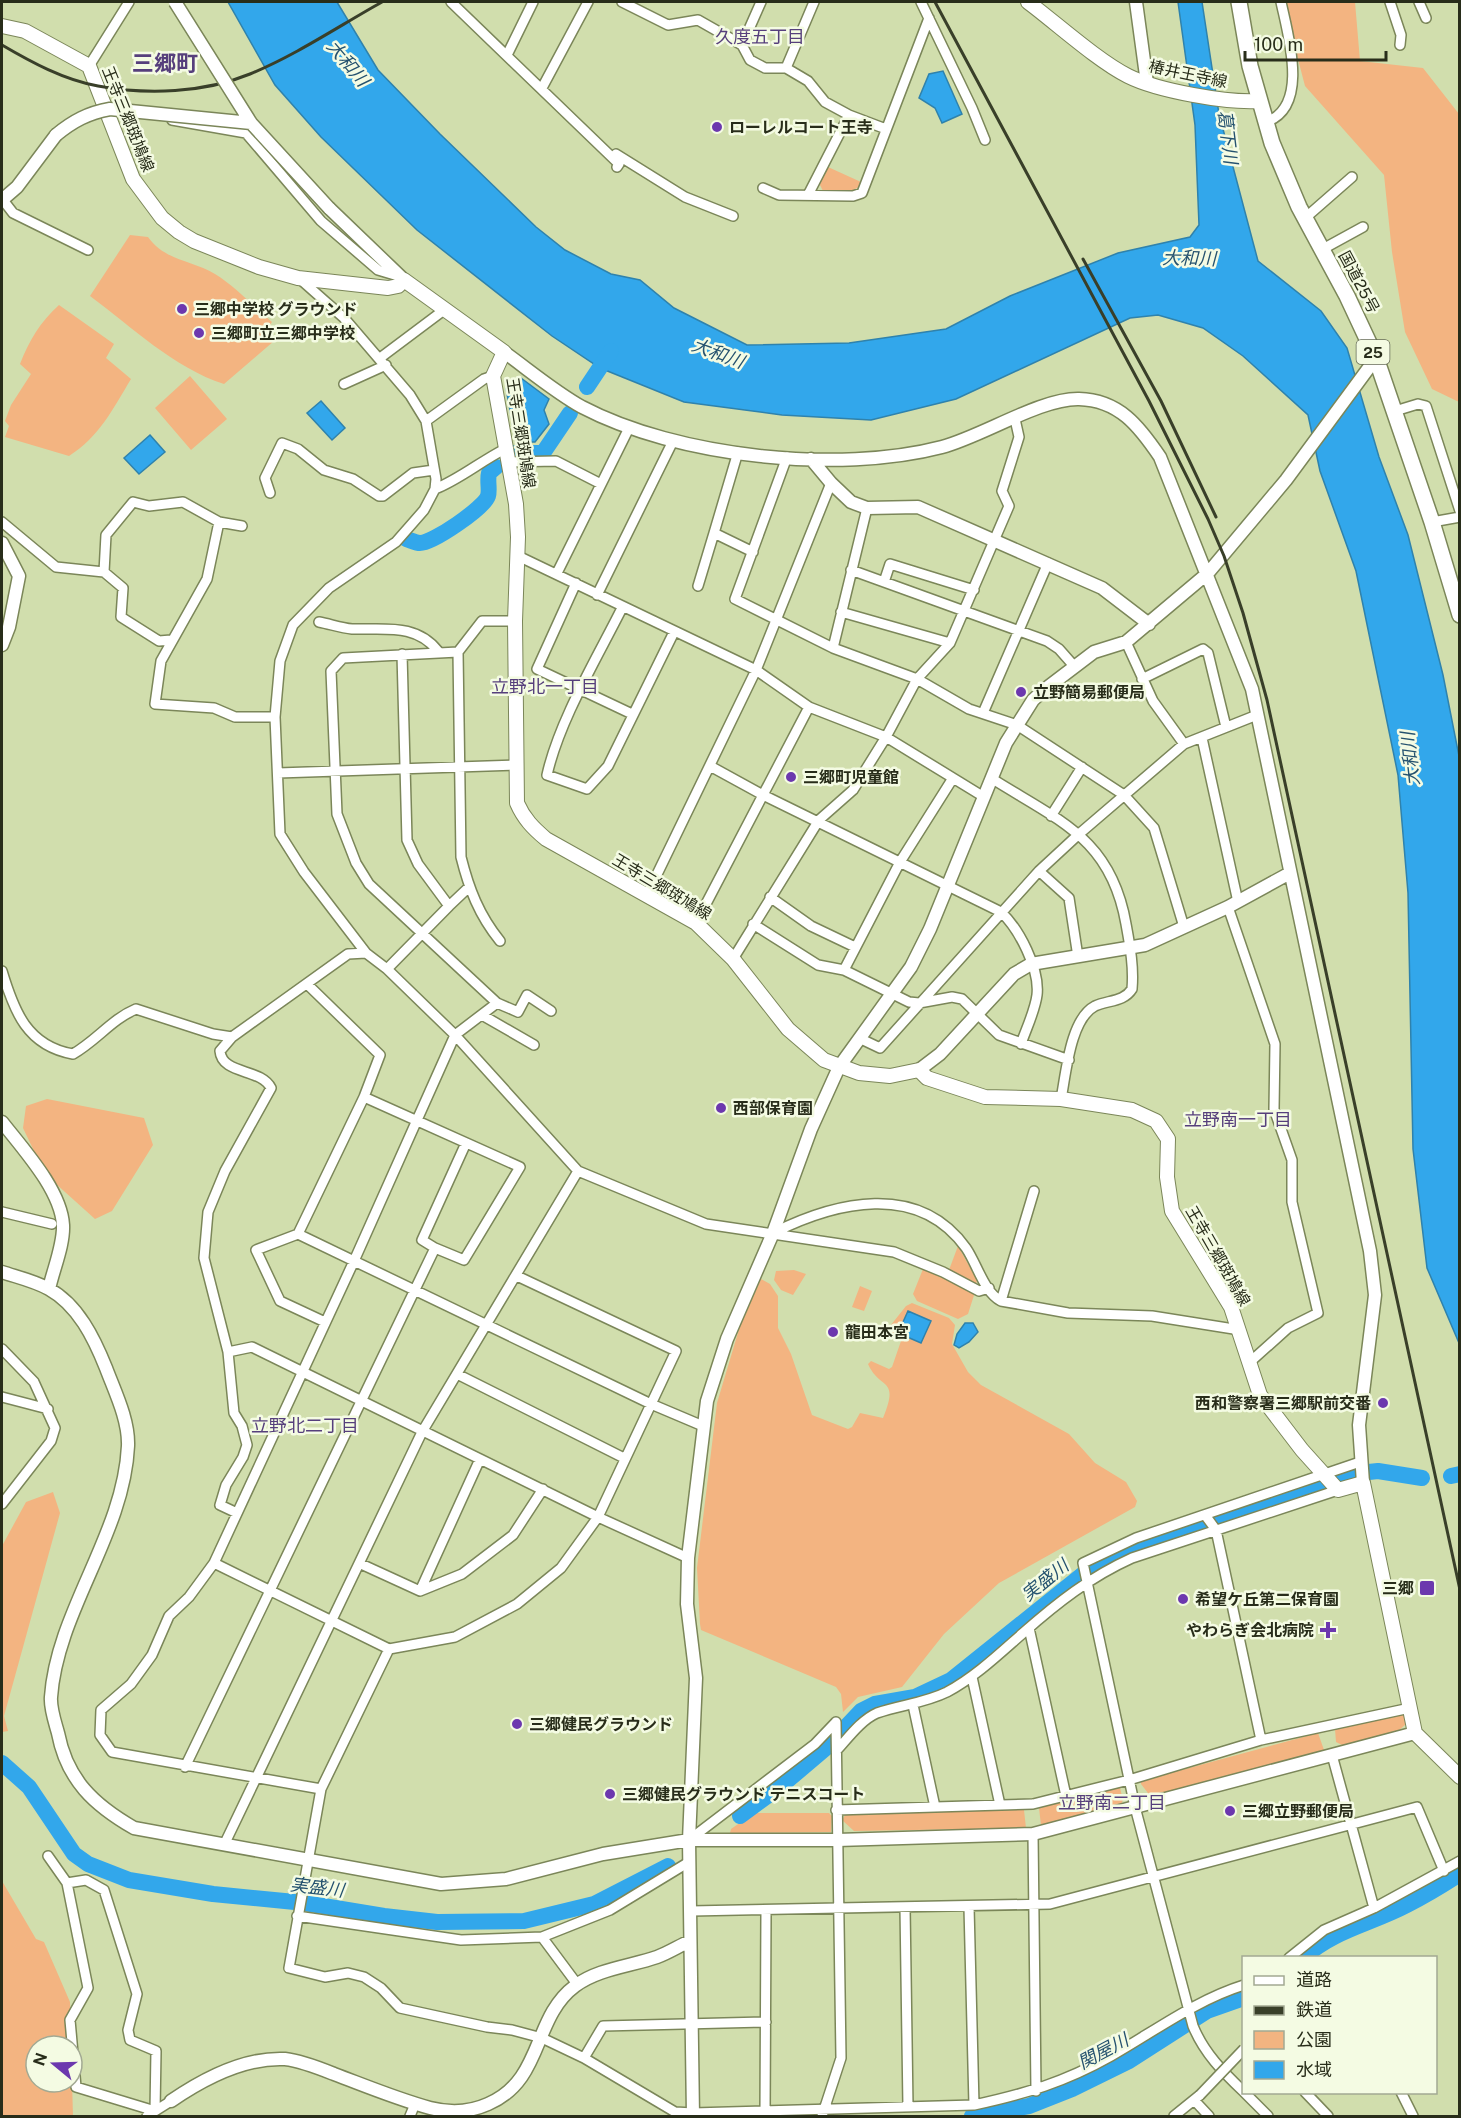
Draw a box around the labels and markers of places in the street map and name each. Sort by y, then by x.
place label: ローレルコート王寺 [729,118,873,137]
marker: ローレルコート王寺 [710,120,724,134]
place label: 三郷中学校 グラウンド [194,300,358,319]
marker: 三郷中学校 グラウンド [175,302,189,316]
place label: 三郷町立三郷中学校 [211,324,355,343]
marker: 三郷町立三郷中学校 [192,326,206,340]
place label: 立野簡易郵便局 [1033,683,1145,702]
marker: 立野簡易郵便局 [1014,685,1028,699]
place label: 三郷町児童館 [803,768,899,787]
marker: 三郷町児童館 [784,770,798,784]
place label: 西部保育園 [733,1099,813,1118]
marker: 西部保育園 [714,1101,728,1115]
place label: 龍田本宮 [845,1323,909,1342]
marker: 龍田本宮 [826,1325,840,1339]
place label: 西和警察署三郷駅前交番 [1195,1394,1371,1413]
marker: 西和警察署三郷駅前交番 [1376,1396,1390,1410]
place label: 三郷 [1382,1579,1414,1598]
marker: 三郷 [1418,1579,1436,1597]
place label: 希望ケ丘第二保育園 [1195,1590,1339,1609]
marker: 希望ケ丘第二保育園 [1176,1592,1190,1606]
place label: やわらぎ会北病院 [1186,1621,1314,1640]
marker: やわらぎ会北病院 [1319,1621,1337,1639]
place label: 三郷健民グラウンド [529,1715,673,1734]
marker: 三郷健民グラウンド [510,1717,524,1731]
place label: 三郷健民グラウンド テニスコート [622,1785,866,1804]
marker: 三郷健民グラウンド テニスコート [603,1787,617,1801]
place label: 三郷立野郵便局 [1242,1802,1354,1821]
marker: 三郷立野郵便局 [1223,1804,1237,1818]

